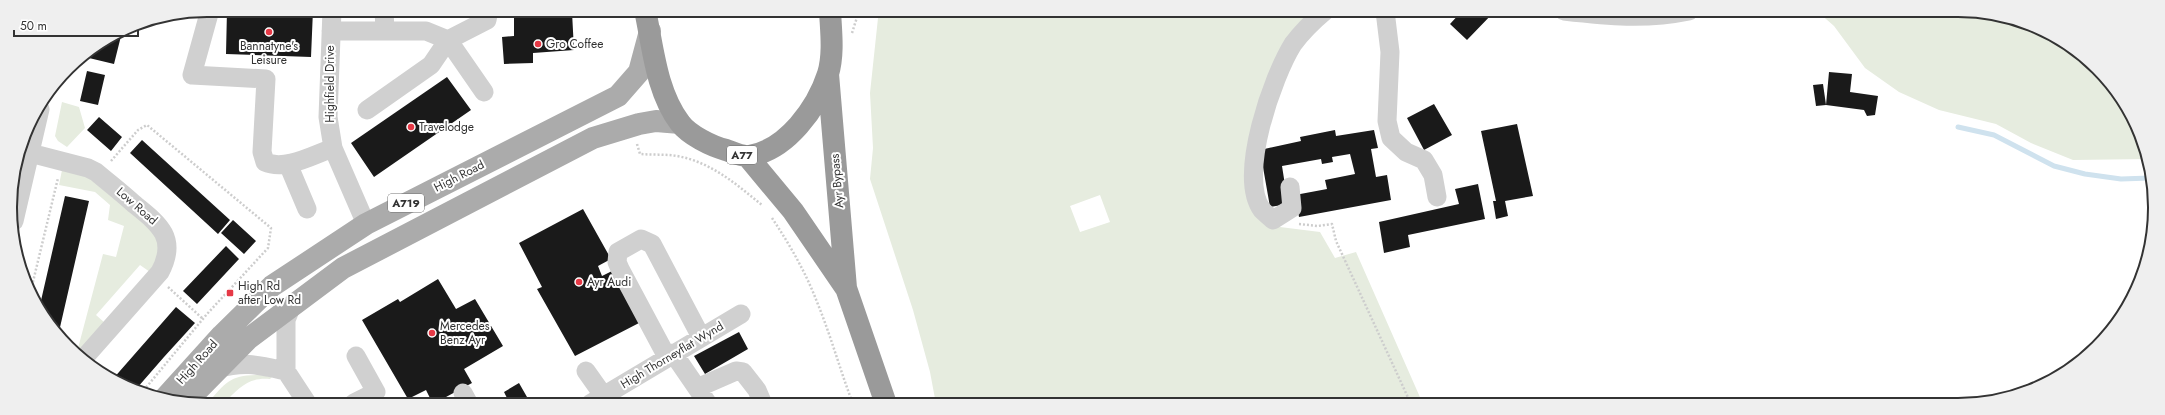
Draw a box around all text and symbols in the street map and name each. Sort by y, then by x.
scale bar [14,12,138,38]
text: 50 m [20,17,47,35]
marker: Bannatyne's Leisure [264,27,274,37]
place label: Gro Coffee [546,35,603,53]
place label: Bannatyne's Leisure [240,37,298,69]
marker: Gro Coffee [533,39,543,49]
street label: Highfield Drive [321,45,339,123]
place label: Travelodge [419,118,474,136]
marker: Travelodge [406,122,416,132]
road number: A77 [727,146,757,164]
street label: Ayr Bypass [826,153,848,209]
street label: High Road [431,156,487,196]
street label: Low Road [112,183,162,229]
road number: A719 [388,194,424,212]
place label: Ayr Audi [587,273,631,291]
place label: High Rd after Low Rd [238,277,301,309]
marker: Ayr Audi [574,277,584,287]
marker: High Rd after Low Rd [225,288,235,298]
place label: Mercedes Benz Ayr [440,317,490,349]
street label: High Thorneyflat Wynd [617,317,727,393]
marker: Mercedes Benz Ayr [427,328,437,338]
street label: High Road [172,336,222,388]

